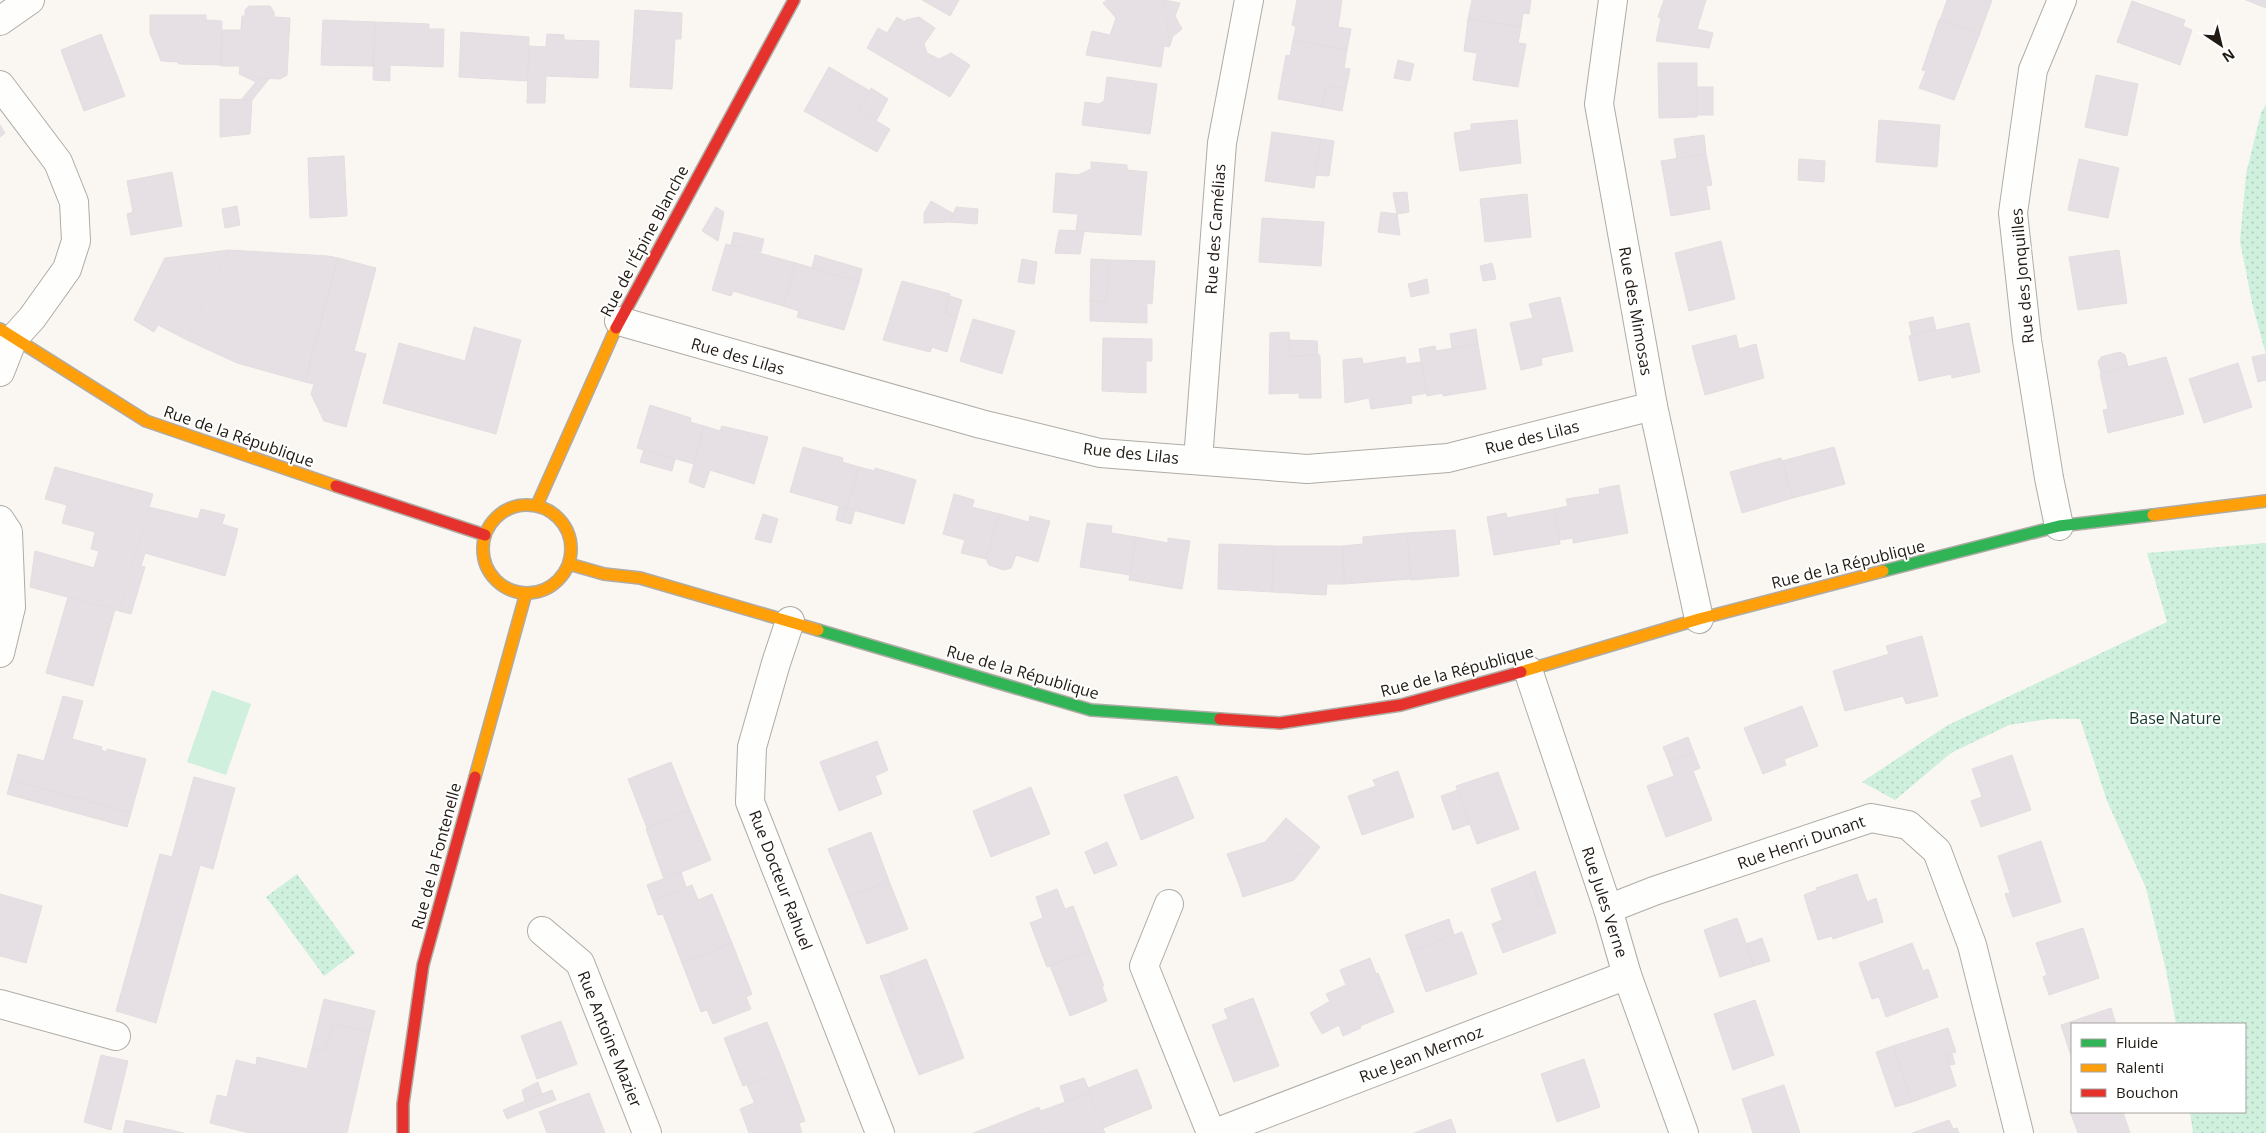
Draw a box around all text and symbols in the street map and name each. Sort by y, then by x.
north arrow [2196,20,2246,70]
text: N [2219,45,2239,67]
street label: Rue de l'Épine Blanche [595,161,693,321]
street label: Rue des Camélias [1199,163,1231,295]
street label: Rue des Jonquilles [2005,208,2039,344]
street label: Rue des Mimosas [1614,245,1658,377]
street label: Rue des Lilas [689,332,787,380]
street label: Rue de la République [161,400,317,472]
street label: Rue des Lilas [1483,415,1581,459]
street label: Rue des Lilas [1082,437,1180,469]
street label: Rue de la République [1769,534,1927,594]
street label: Rue de la République [944,640,1102,704]
street label: Rue de la République [1378,640,1536,702]
park label: Base Nature [2129,707,2221,729]
street label: Rue de la Fontenelle [406,780,466,932]
street label: Rue Docteur Rahuel [744,807,818,953]
street label: Rue Henri Dunant [1734,810,1868,874]
street label: Rue Jules Verne [1577,844,1633,960]
street label: Rue Antoine Mazier [573,967,648,1111]
street label: Rue Jean Mermoz [1356,1020,1486,1088]
legend [2071,1023,2246,1113]
text: Fluide [2116,1032,2158,1052]
text: Ralenti [2116,1057,2164,1077]
text: Bouchon [2116,1082,2179,1102]

